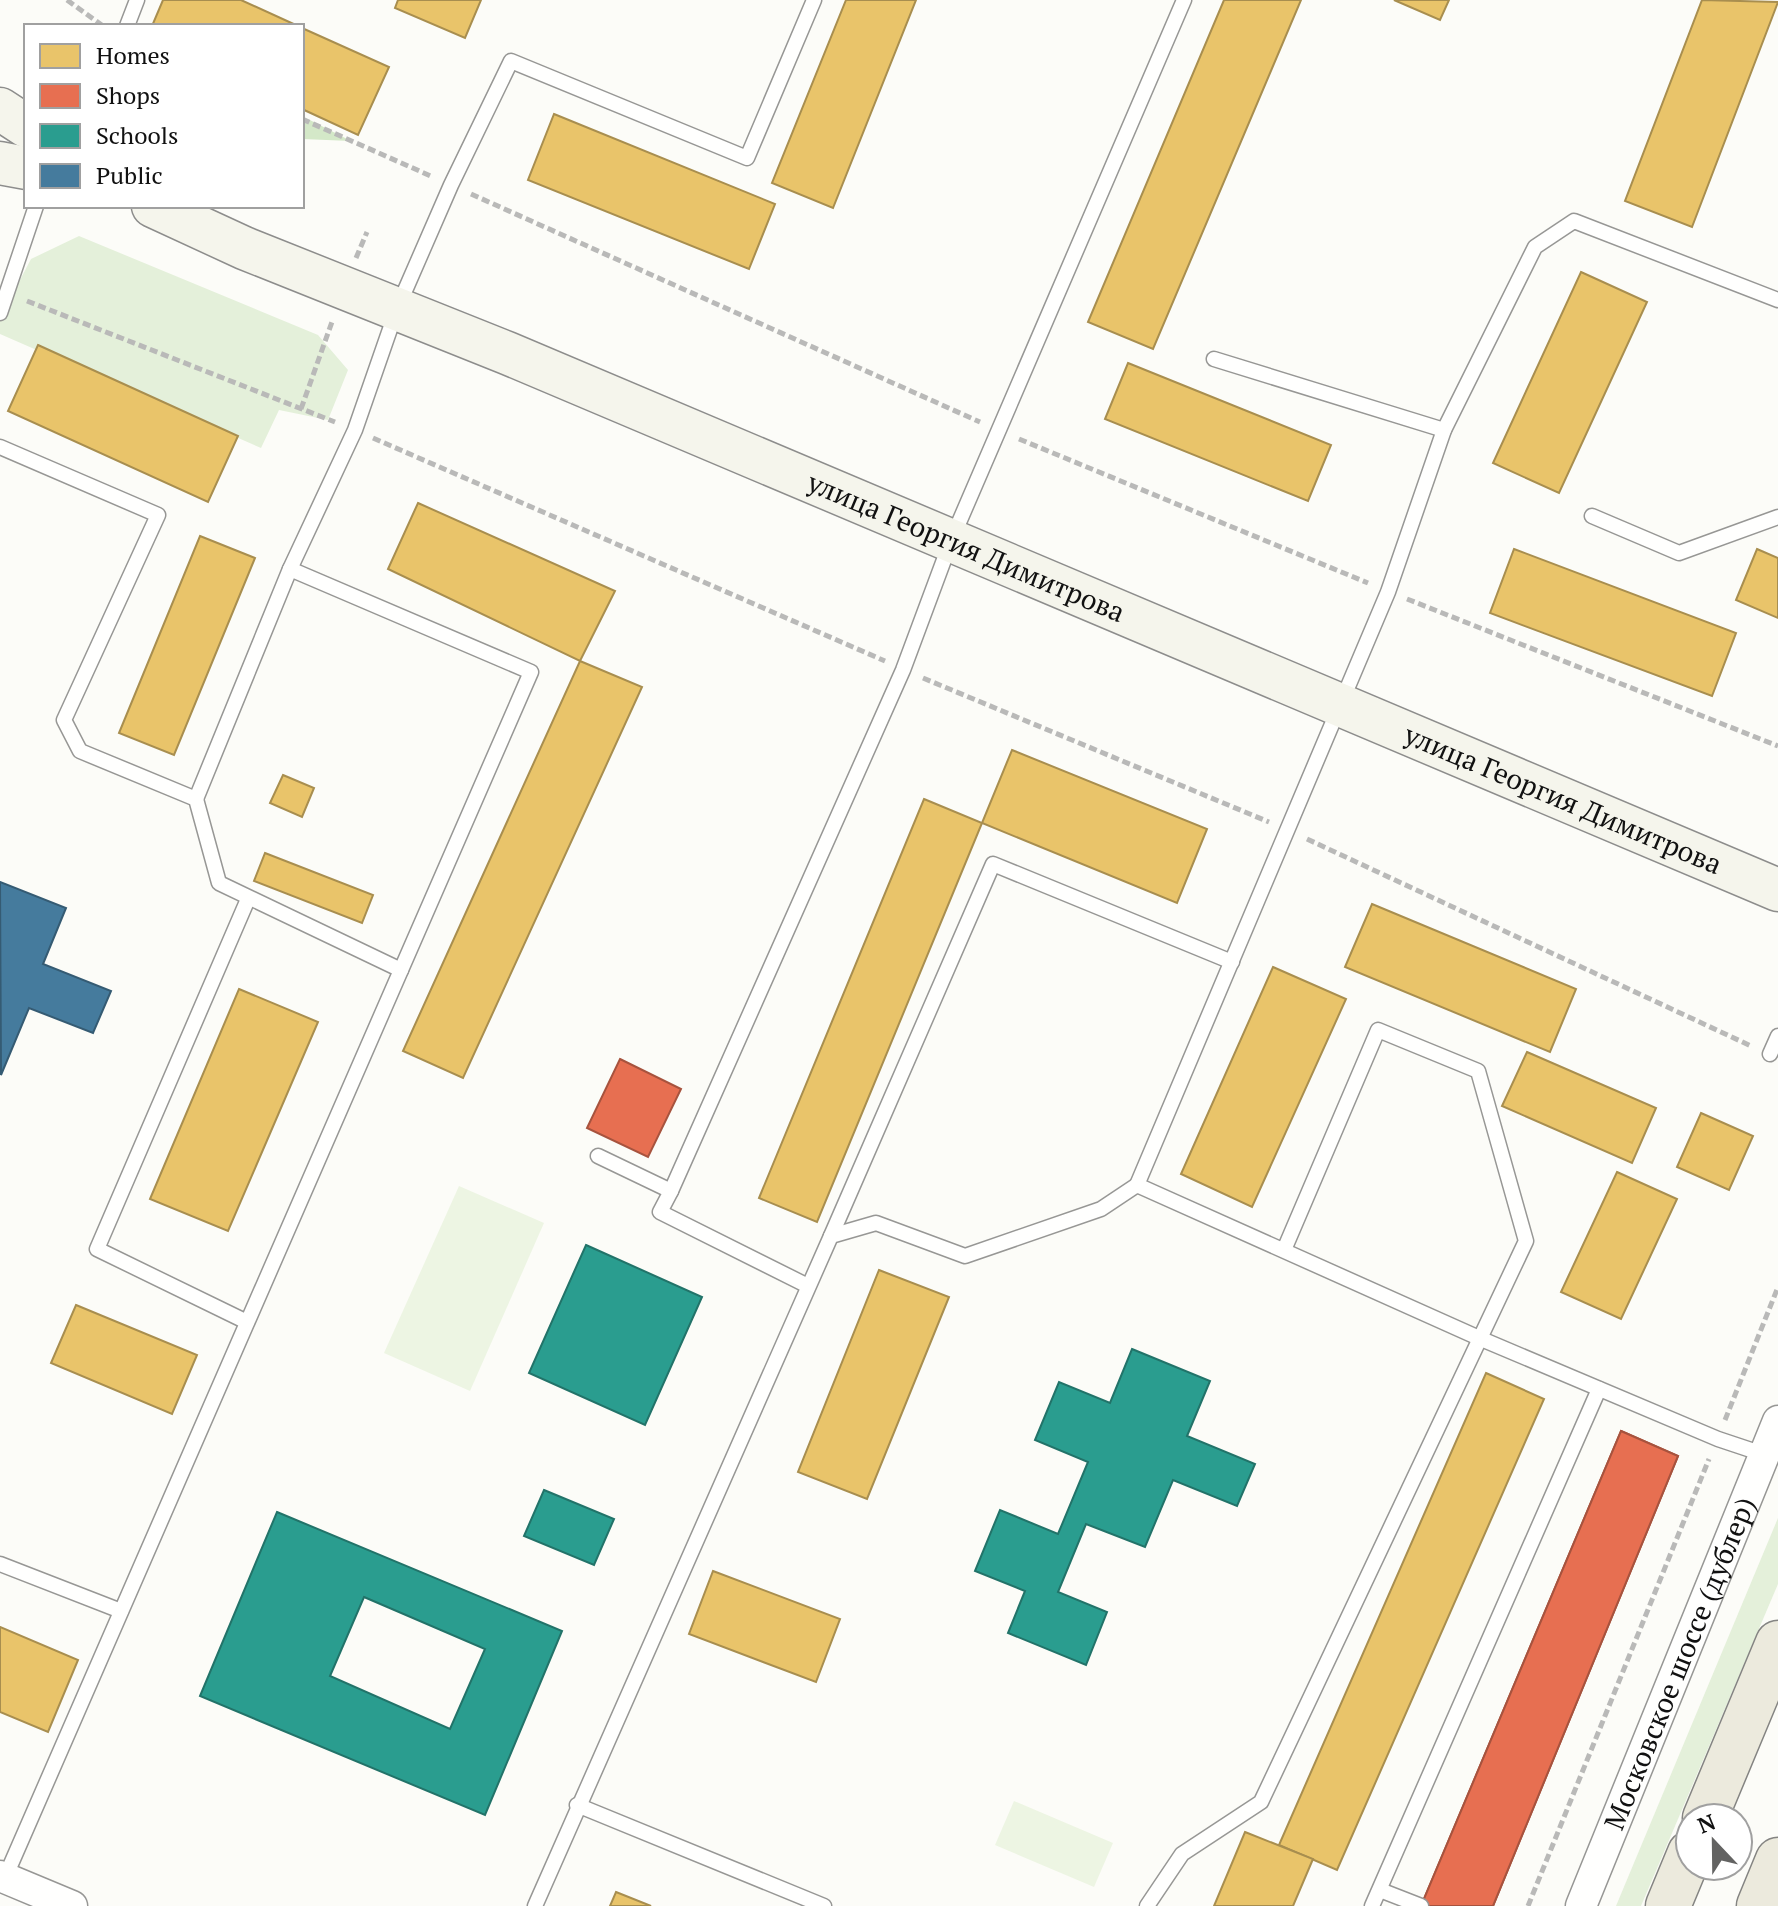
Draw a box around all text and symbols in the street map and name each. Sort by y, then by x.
legend [24,24,304,208]
text: Homes [96,39,170,71]
text: Shops [96,79,160,111]
text: Schools [96,119,178,151]
text: Public [96,159,163,191]
street label: улица Георгия Димитрова [801,463,1131,630]
street label: улица Георгия Димитрова [1398,715,1728,882]
street label: Московское шоссе (дублер) [1595,1491,1763,1835]
north arrow [1674,1802,1754,1882]
text: N [1693,1806,1720,1840]

